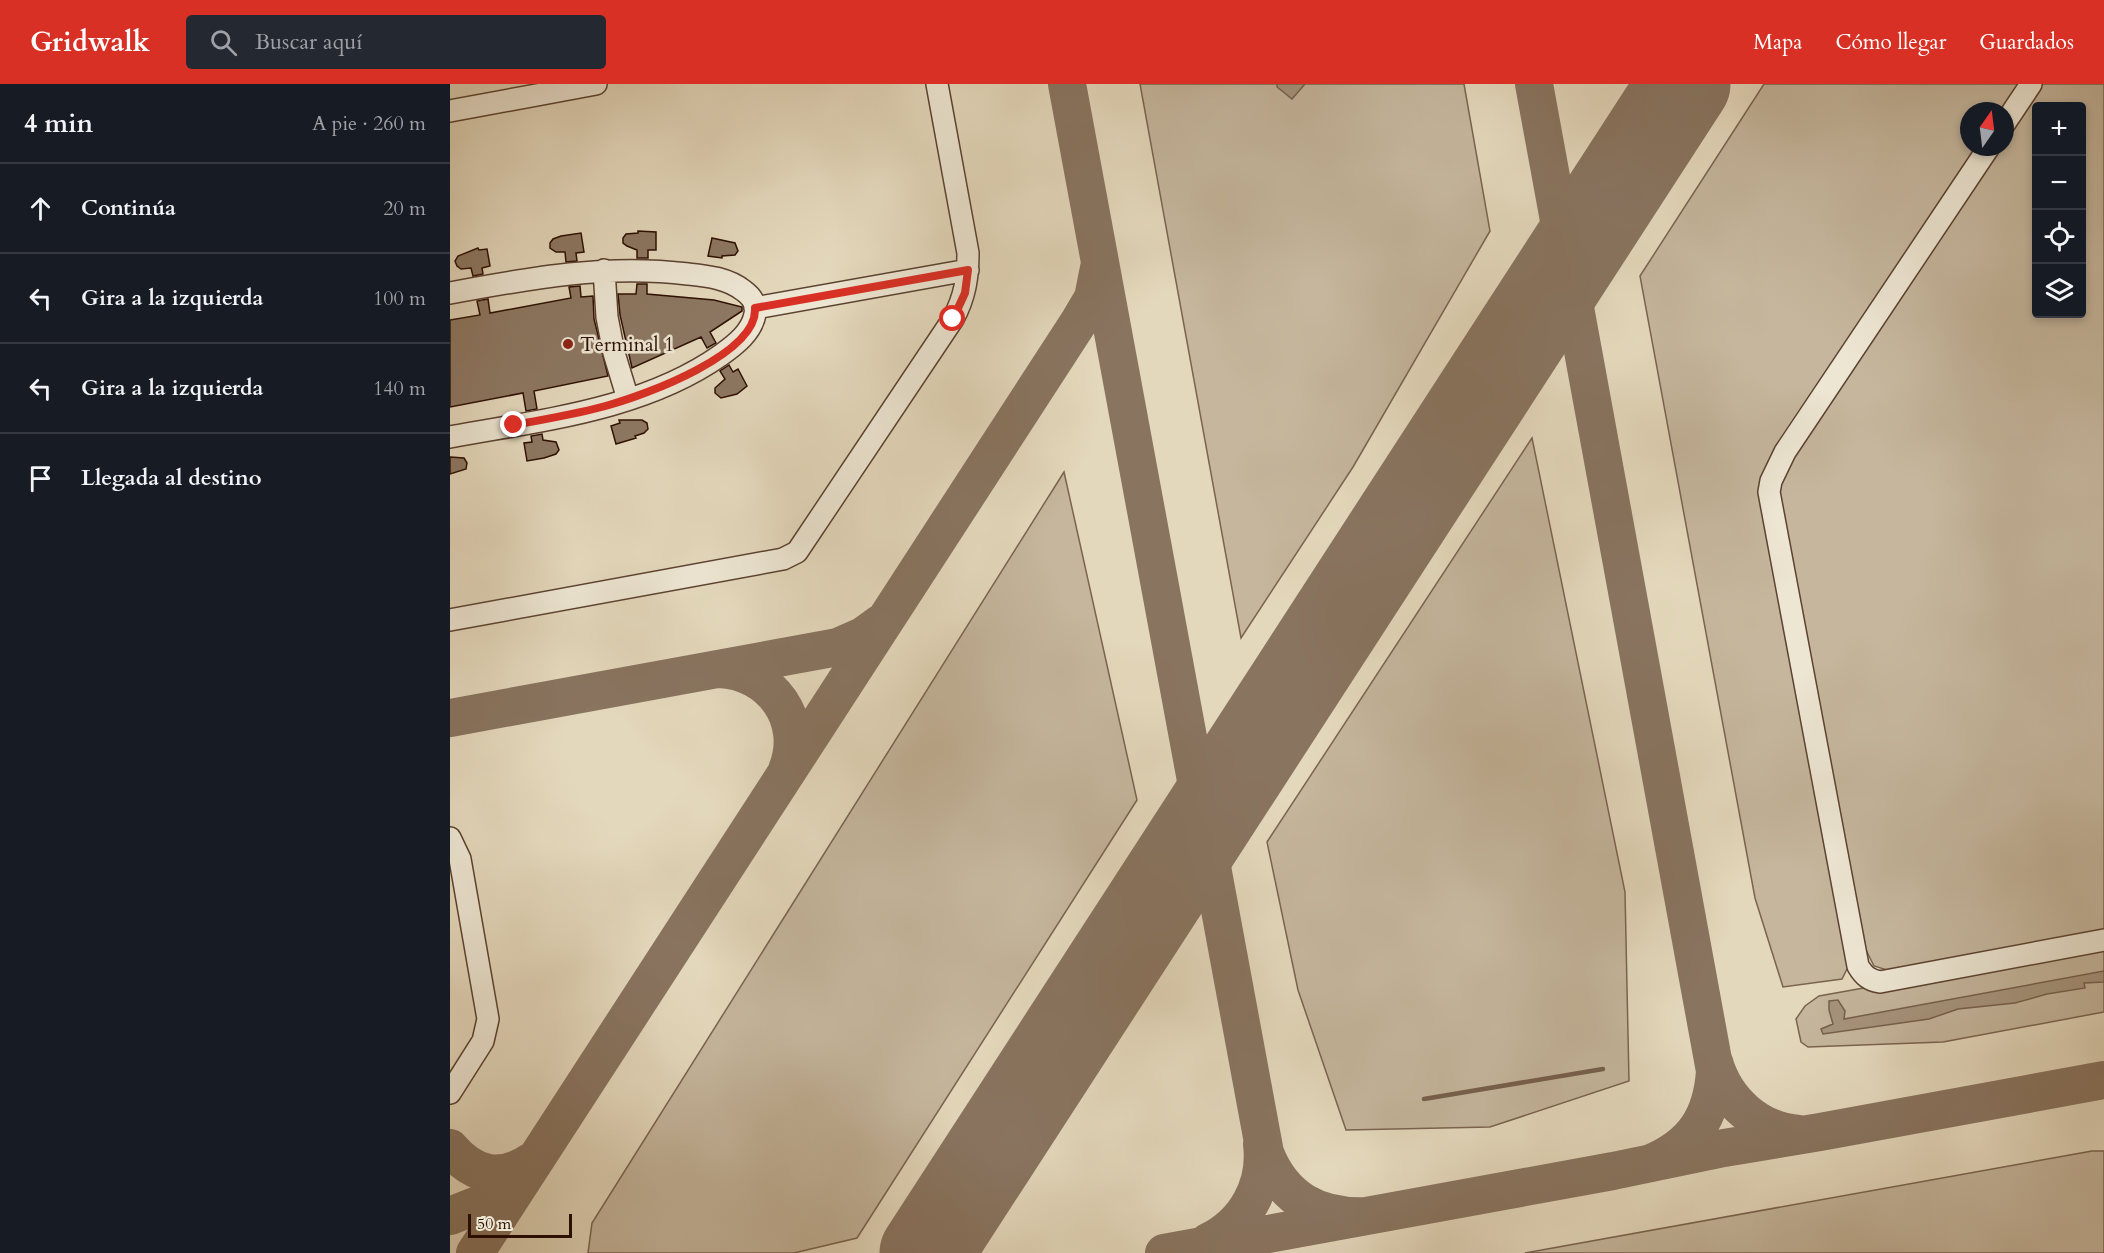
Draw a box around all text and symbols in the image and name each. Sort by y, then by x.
search box [186,15,606,69]
text: Gridwalk [30,23,150,61]
icon: search [207,26,240,59]
text: Buscar aquí [255,27,362,57]
text: Mapa [1753,28,1802,57]
text: Cómo llegar [1835,28,1946,57]
text: Guardados [1979,28,2074,57]
north arrow [1960,102,2014,156]
map controls [2032,102,2086,318]
button: + [2032,102,2086,156]
text: 4 min [24,106,93,141]
text: A pie · 260 m [312,110,426,137]
button: − [2032,156,2086,210]
icon: ahead [24,192,57,225]
text: Continúa [81,193,176,223]
text: 20 m [383,195,426,222]
button: locate [2032,210,2086,264]
button: layers [2032,264,2086,318]
icon: left [24,282,57,315]
text: Gira a la izquierda [81,283,264,313]
text: 100 m [373,285,426,312]
route start [939,305,965,331]
place label: Terminal 1 [580,331,674,358]
marker: Terminal 1 [561,337,575,351]
icon: left [24,372,57,405]
text: Gira a la izquierda [81,373,264,403]
text: 140 m [373,375,426,402]
route end [500,411,526,437]
icon: arrive [24,462,57,495]
text: Llegada al destino [81,463,262,493]
scale bar [468,1211,572,1238]
text: 50 m [477,1213,511,1235]

